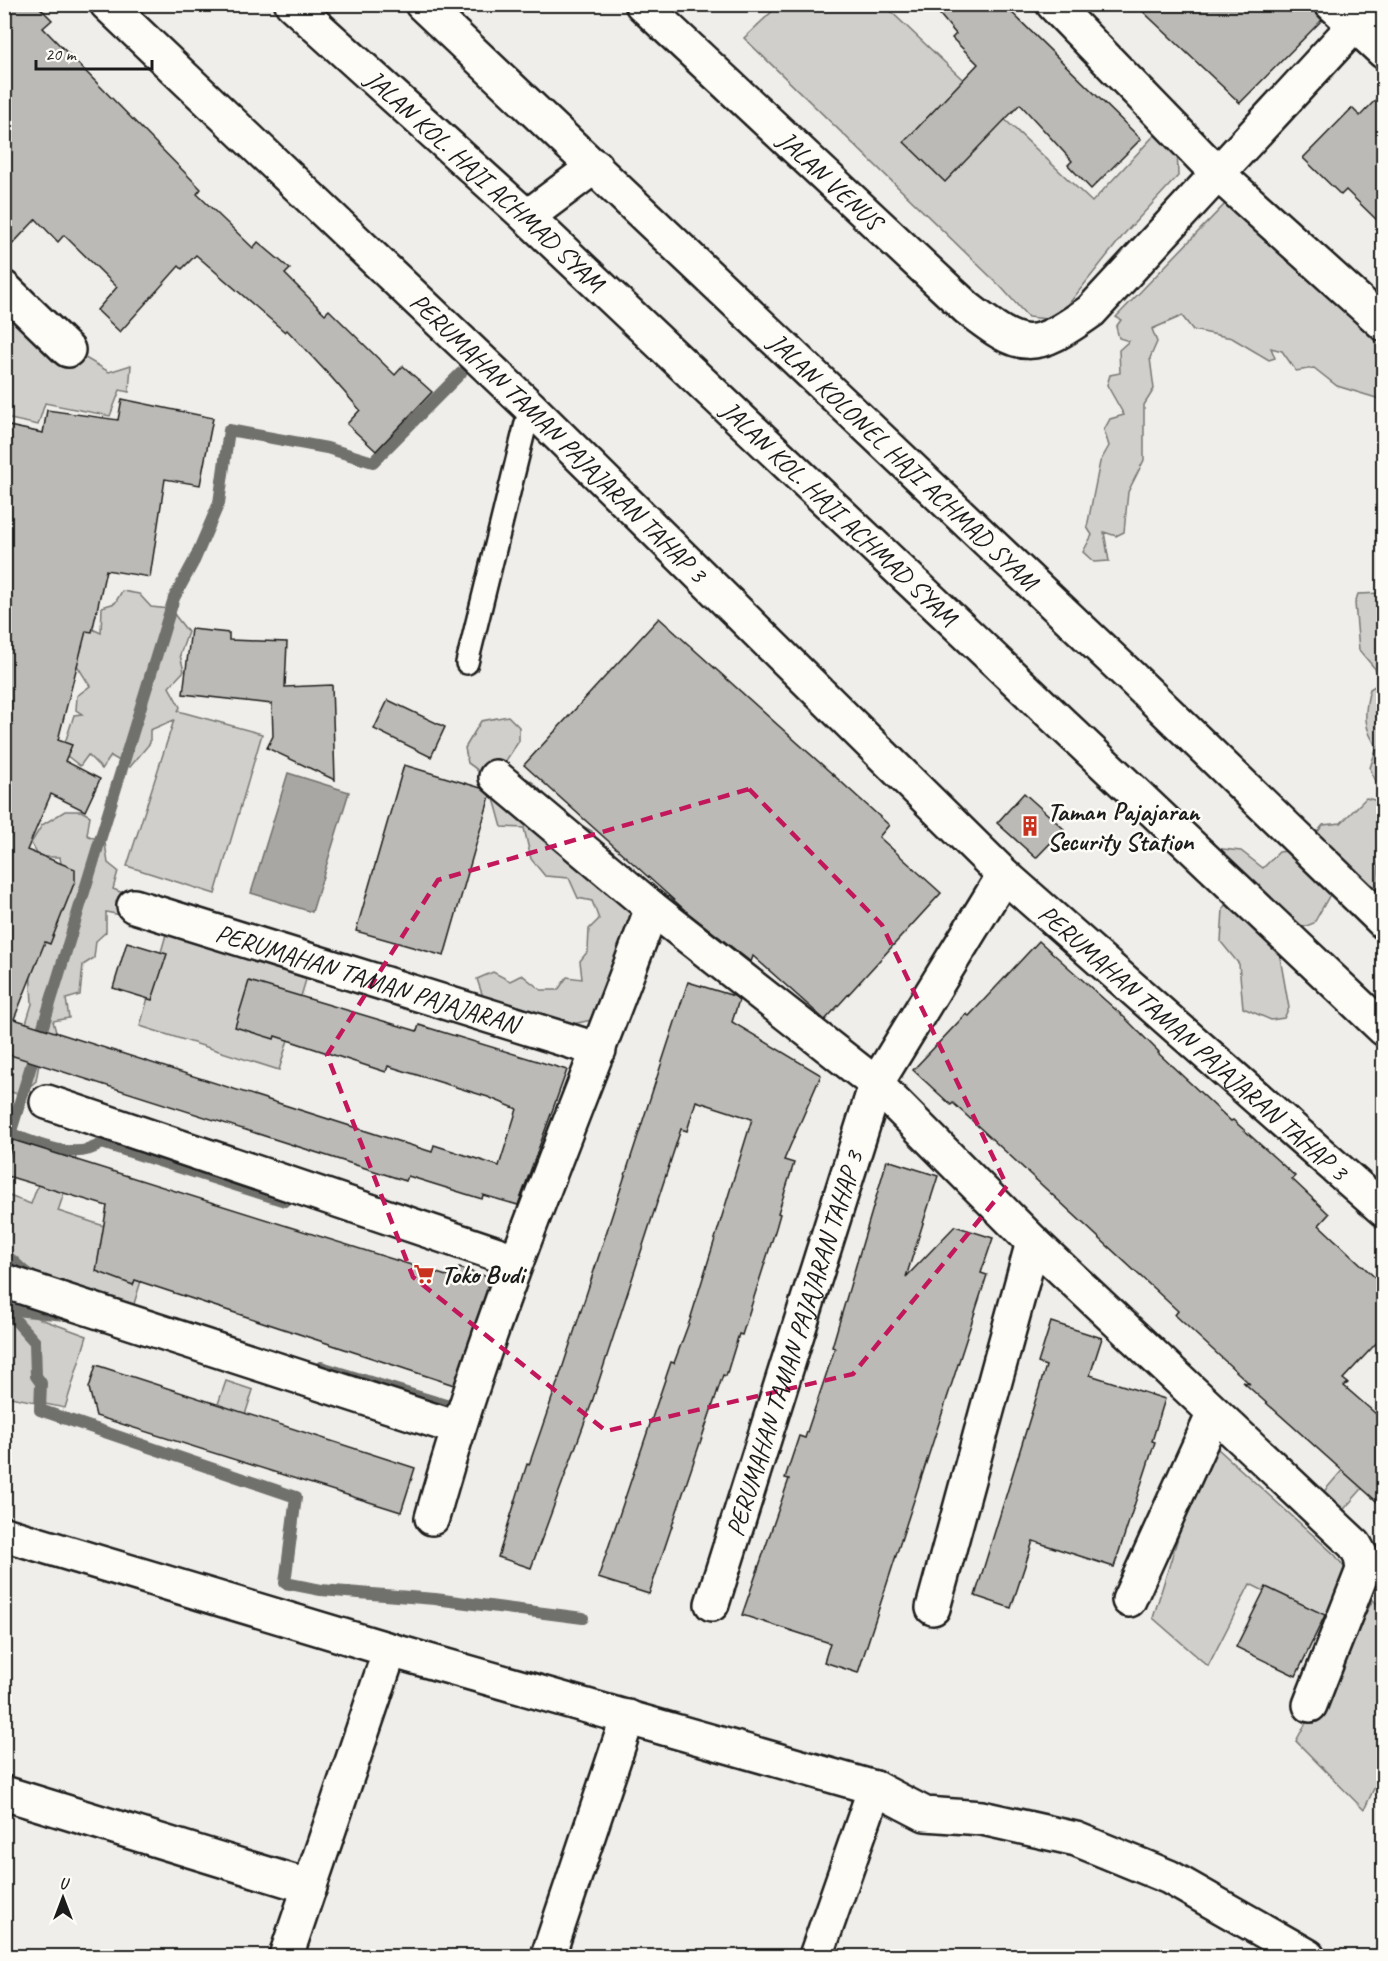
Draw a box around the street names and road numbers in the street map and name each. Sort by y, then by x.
street label: JALAN KOL. HAJI ACHMAD SYAM [357,61,613,300]
street label: JALAN VENUS [769,122,892,240]
street label: PERUMAHAN TAMAN PAJAJARAN TAHAP 3 [403,286,716,591]
street label: JALAN KOLONEL HAJI ACHMAD SYAM [760,324,1047,599]
street label: JALAN KOL. HAJI ACHMAD SYAM [713,393,965,634]
street label: PERUMAHAN TAMAN PAJAJARAN TAHAP 3 [1032,897,1357,1189]
street label: PERUMAHAN TAMAN PAJAJARAN [212,916,526,1042]
street label: PERUMAHAN TAMAN PAJAJARAN TAHAP 3 [718,1145,871,1540]

